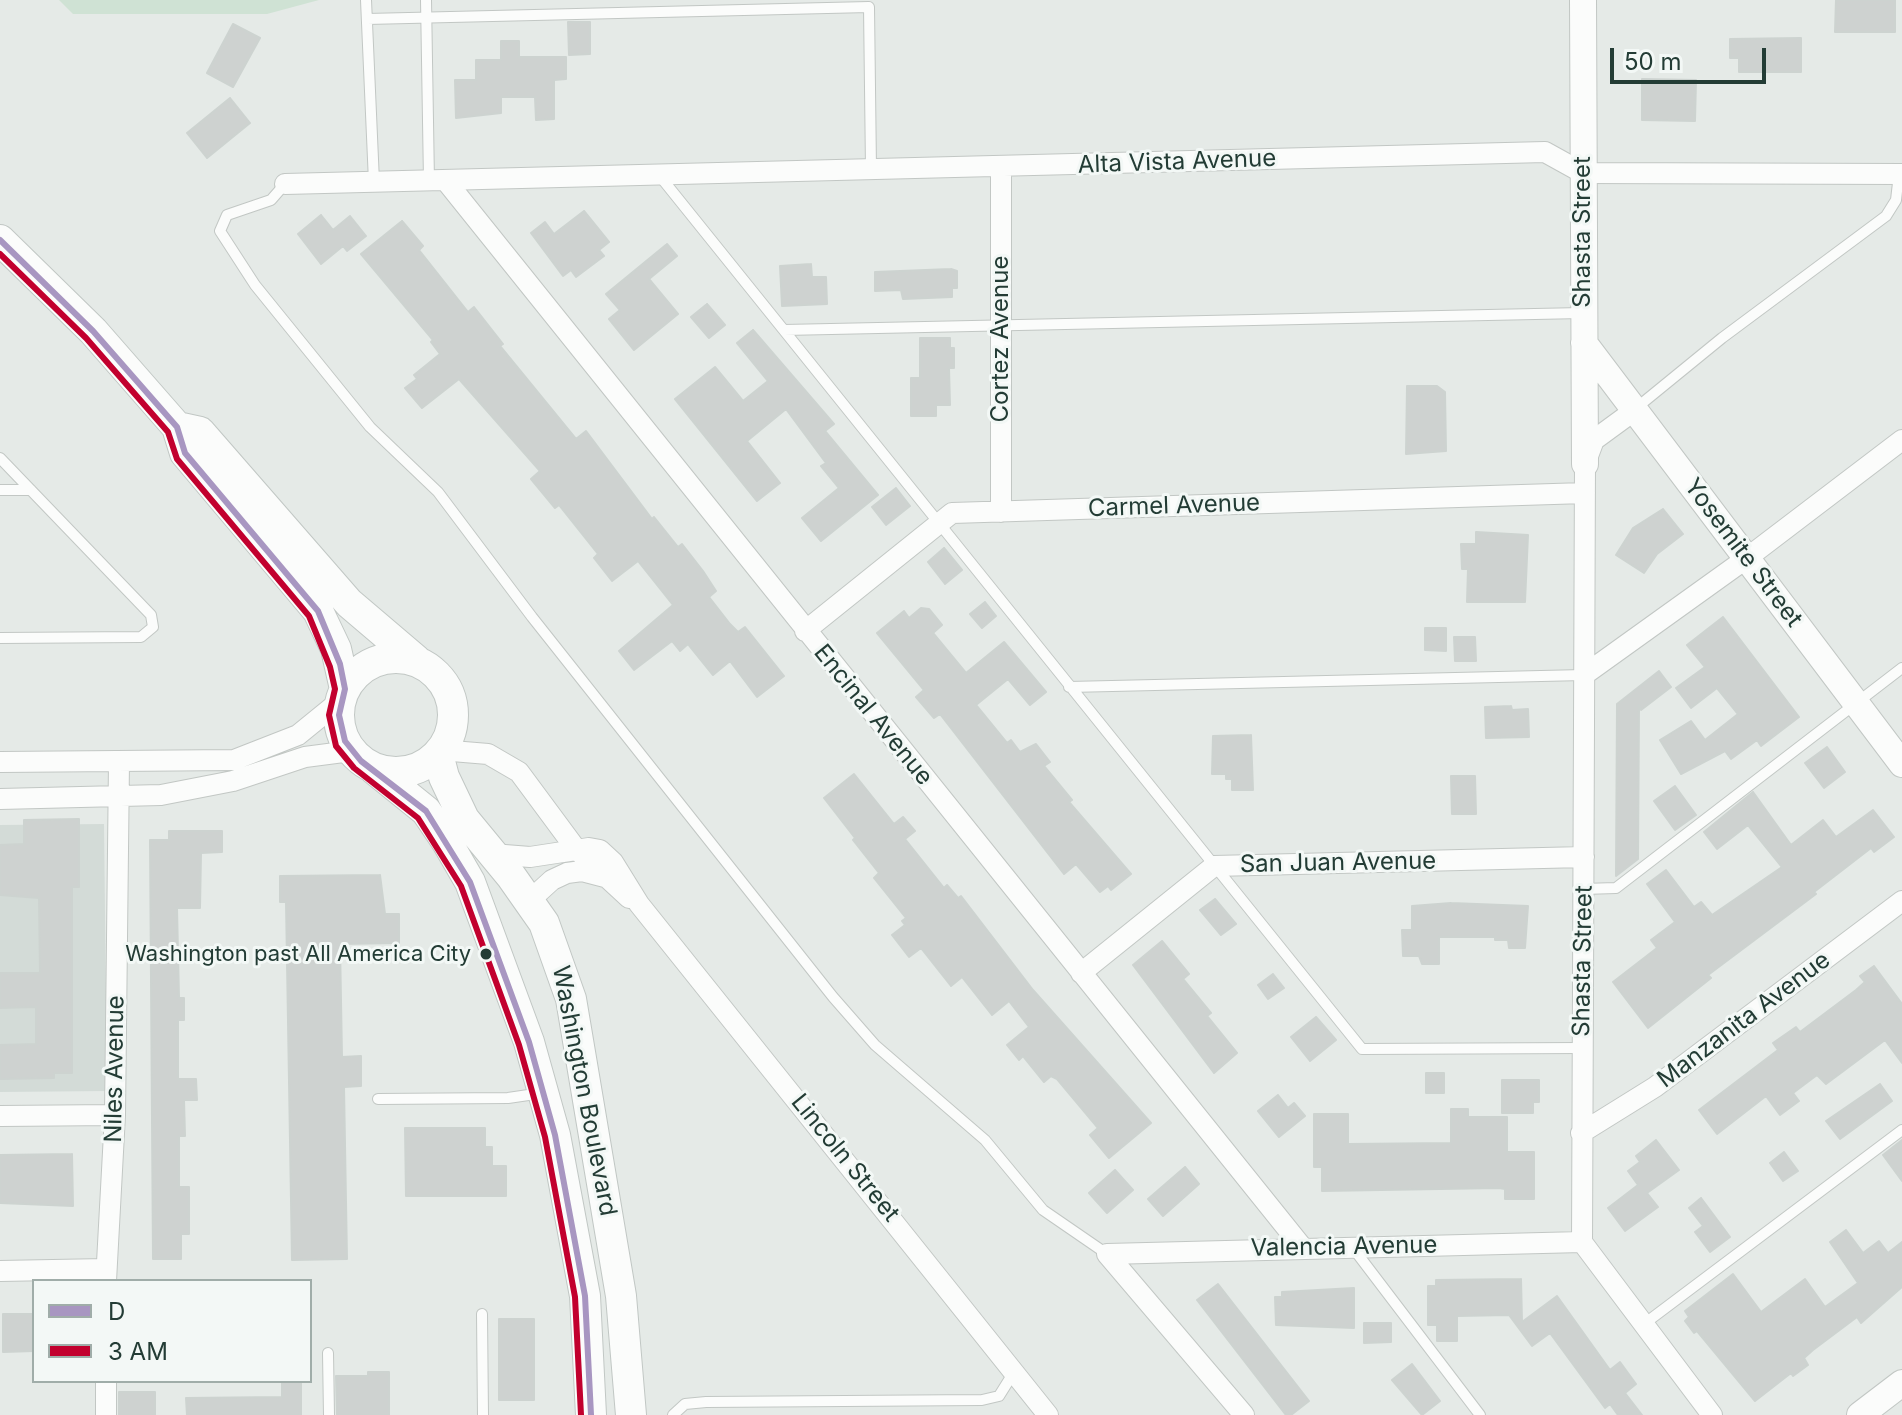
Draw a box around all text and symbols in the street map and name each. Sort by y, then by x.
scale bar [1614,32,1770,82]
text: 50 m [1624,47,1682,76]
street label: Alta Vista Avenue [1077,144,1277,180]
street label: Shasta Street [1569,156,1597,308]
street label: Cortez Avenue [987,256,1015,422]
street label: Yosemite Street [1678,473,1808,633]
street label: Carmel Avenue [1087,489,1261,523]
street label: Encinal Avenue [807,639,939,791]
street label: San Juan Avenue [1240,847,1436,879]
street label: Shasta Street [1567,885,1599,1037]
place label: Washington past All America City [125,941,471,967]
marker: Washington past All America City [478,946,494,962]
street label: Manzanita Avenue [1652,946,1836,1094]
street label: Washington Boulevard [546,963,622,1219]
street label: Niles Avenue [99,995,131,1143]
street label: Lincoln Street [785,1088,905,1228]
street label: Valencia Avenue [1250,1231,1438,1263]
legend [32,1279,312,1383]
text: D [108,1297,125,1326]
text: 3 AM [108,1337,168,1366]

